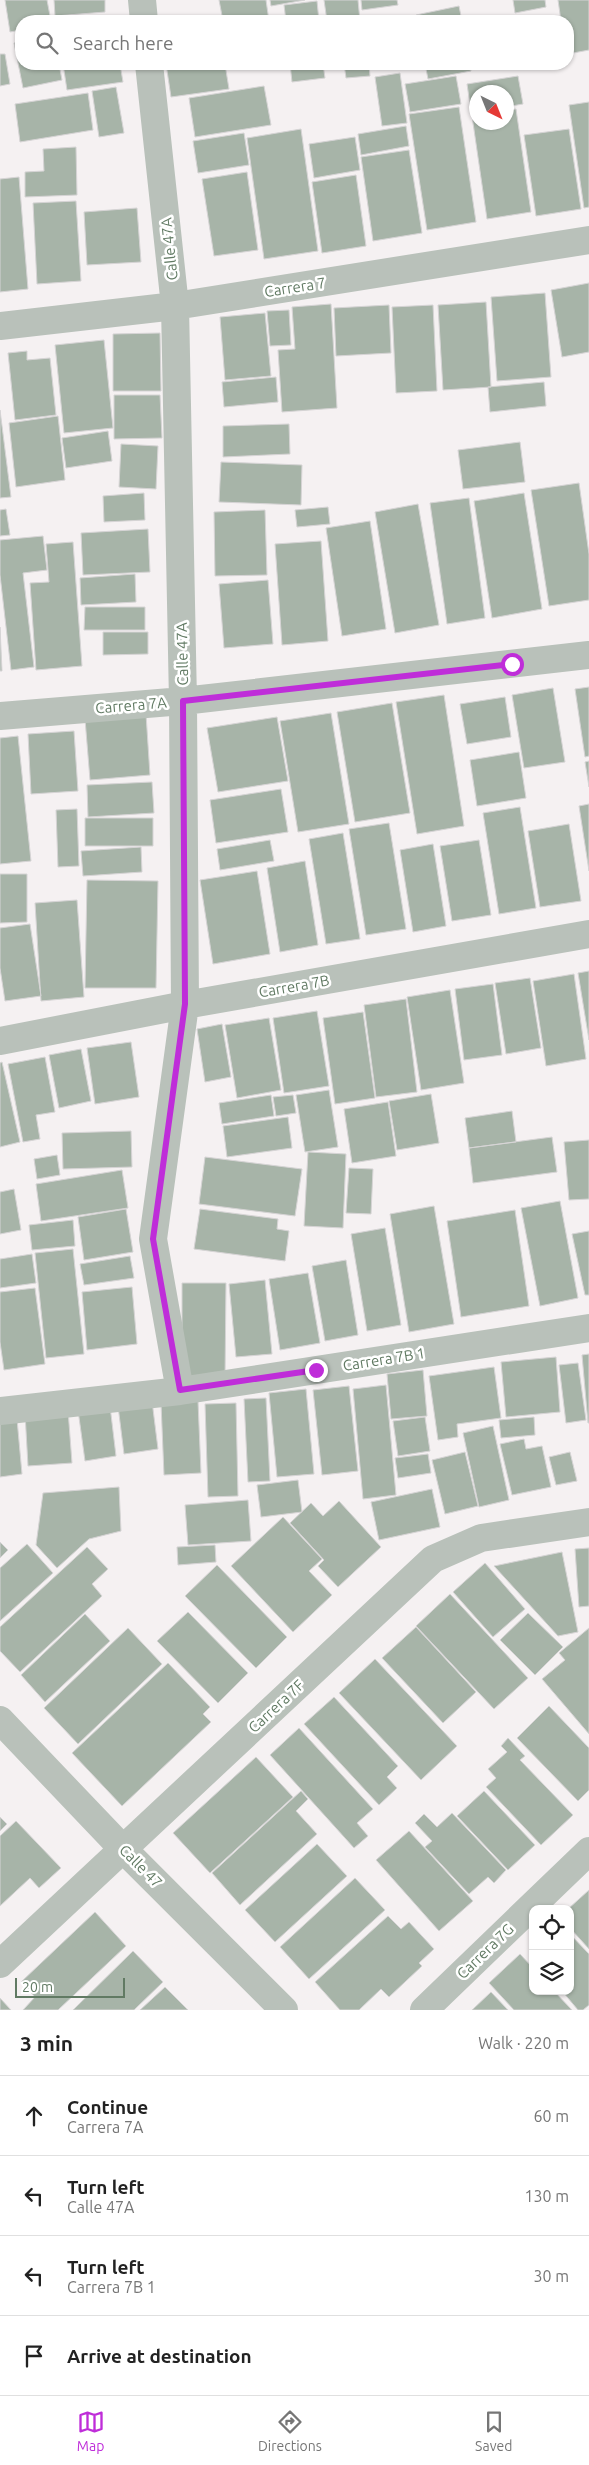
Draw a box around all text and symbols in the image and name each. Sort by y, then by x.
search box [15,15,574,70]
icon: search [33,29,61,57]
text: Search here [73,32,173,54]
north arrow [469,85,514,130]
street label: Calle 47A [157,216,181,281]
street label: Carrera 7 [263,274,327,300]
street label: Calle 47A [173,622,191,686]
route start [501,653,524,676]
street label: Carrera 7A [95,693,168,717]
street label: Carrera 7B [257,971,331,1001]
street label: Carrera 7B 1 [342,1344,426,1374]
route end [305,1359,328,1382]
street label: Carrera 7F [245,1676,307,1736]
street label: Calle 47 [116,1841,166,1891]
map controls [529,1905,574,1995]
button: locate [529,1905,574,1950]
street label: Carrera 7G [453,1920,517,1982]
button: layers [529,1950,574,1995]
scale bar [15,1975,125,1998]
text: 20 m [22,1979,53,1995]
text: 3 min [20,2031,73,2055]
text: Walk · 220 m [478,2034,569,2052]
text: Continue [67,2096,148,2118]
icon: ahead [20,2102,48,2130]
text: 60 m [533,2107,569,2125]
text: Carrera 7A [67,2118,143,2136]
text: Turn left [67,2176,145,2198]
icon: left [20,2182,48,2210]
text: 130 m [524,2187,569,2205]
text: Calle 47A [67,2198,134,2216]
text: Turn left [67,2256,145,2278]
icon: left [20,2262,48,2290]
text: 30 m [533,2267,569,2285]
text: Carrera 7B 1 [67,2278,156,2296]
icon: arrive [20,2342,48,2370]
text: Arrive at destination [67,2345,252,2367]
tab: Map [77,2408,105,2454]
tab: Directions [258,2408,322,2454]
tab: Saved [475,2408,512,2454]

